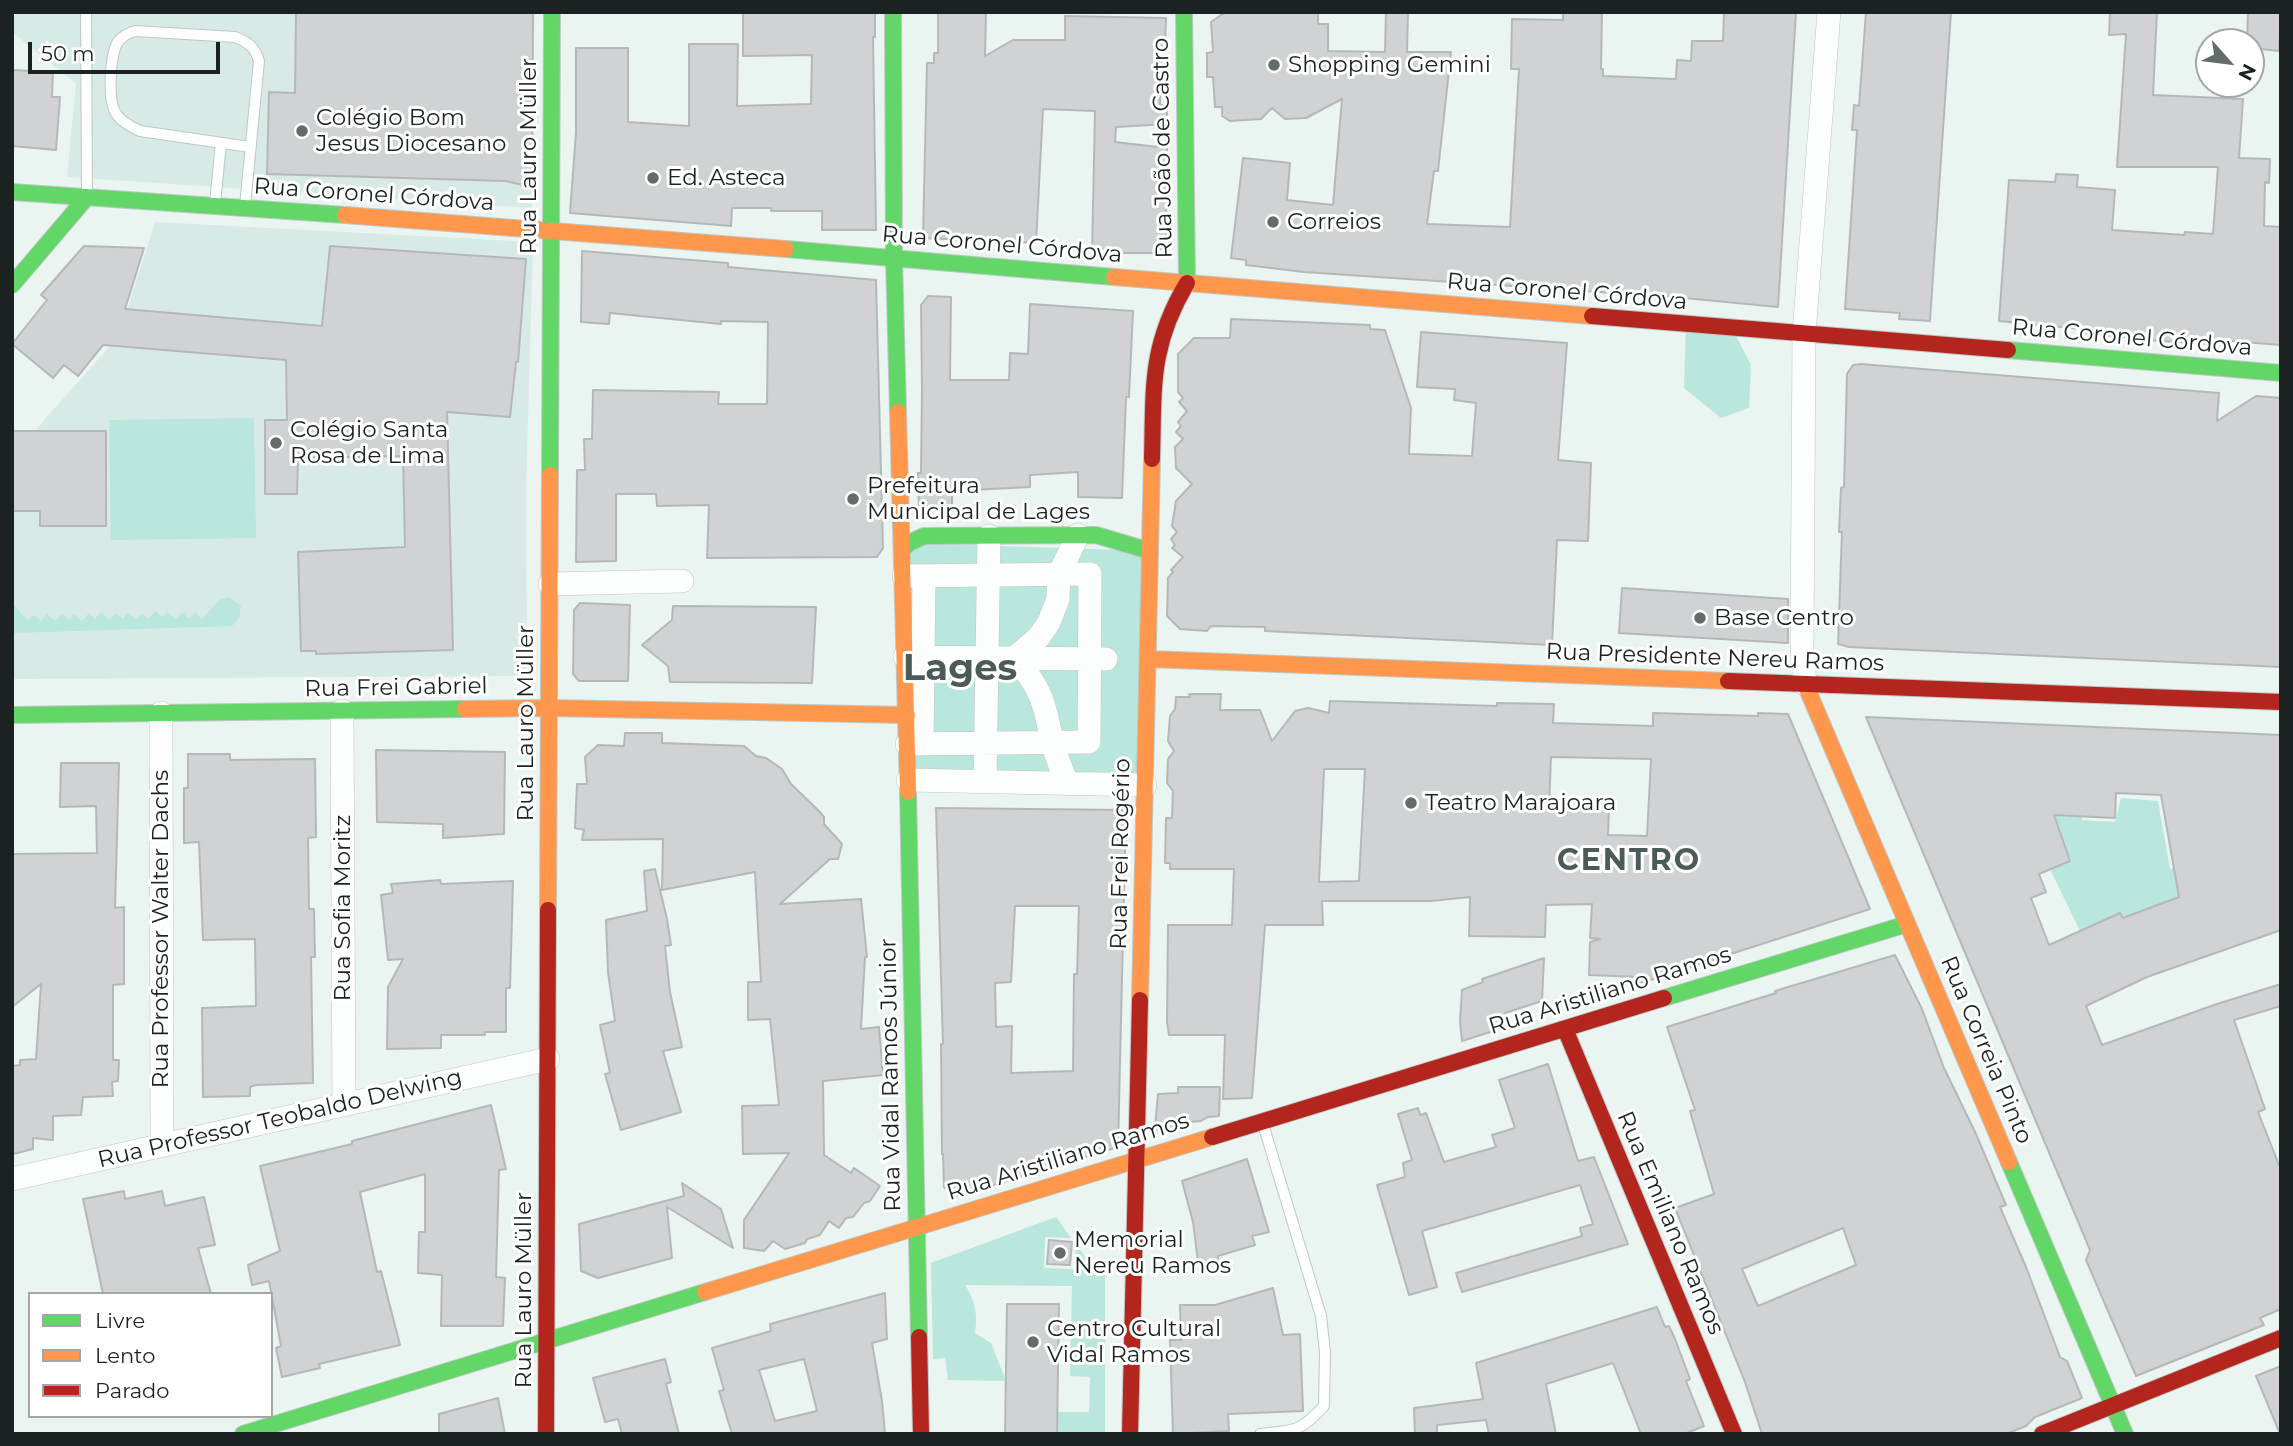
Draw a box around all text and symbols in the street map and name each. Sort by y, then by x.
scale bar [32,28,224,72]
north arrow [2195,28,2265,98]
street label: Rua João de Castro [1147,37,1179,259]
text: 50 m [41,41,95,66]
place label: Shopping Gemini [1288,51,1491,79]
marker: Shopping Gemini [1266,57,1282,73]
street label: Rua Lauro Müller [515,58,543,254]
text: N [2233,60,2261,84]
place label: Colégio Bom Jesus Diocesano [316,104,506,158]
marker: Colégio Bom Jesus Diocesano [294,123,310,139]
place label: Ed. Asteca [667,164,786,192]
marker: Ed. Asteca [645,170,661,186]
street label: Rua Coronel Córdova [253,173,495,217]
place label: Correios [1287,208,1381,236]
marker: Correios [1265,214,1281,230]
street label: Rua Coronel Córdova [881,221,1123,269]
street label: Rua Coronel Córdova [1446,268,1688,316]
street label: Rua Coronel Córdova [2011,314,2253,362]
place label: Colégio Santa Rosa de Lima [290,416,448,470]
marker: Colégio Santa Rosa de Lima [268,435,284,451]
place label: Prefeitura Municipal de Lages [867,472,1090,526]
marker: Prefeitura Municipal de Lages [845,491,861,507]
place label: Base Centro [1714,604,1854,632]
marker: Base Centro [1692,610,1708,626]
street label: Rua Lauro Müller [512,625,540,821]
street label: Rua Presidente Nereu Ramos [1545,638,1885,678]
district label: Lages [903,647,1017,691]
street label: Rua Frei Gabriel [304,673,488,703]
street label: Rua Frei Rogério [1106,758,1136,950]
street label: Rua Professor Walter Dachs [147,770,175,1088]
place label: Teatro Marajoara [1425,789,1616,817]
marker: Teatro Marajoara [1403,795,1419,811]
street label: Rua Sofia Moritz [329,815,357,1001]
district label: CENTRO [1558,843,1700,879]
street label: Rua Vidal Ramos Júnior [875,938,907,1212]
street label: Rua Aristiliano Ramos [1485,941,1735,1041]
street label: Rua Correia Pinto [1934,952,2038,1148]
street label: Rua Professor Teobaldo Delwing [95,1064,465,1174]
street label: Rua Aristiliano Ramos [943,1107,1193,1207]
street label: Rua Emiliano Ramos [1610,1107,1730,1339]
street label: Rua Lauro Müller [510,1192,538,1388]
place label: Memorial Nereu Ramos [1074,1226,1231,1280]
marker: Memorial Nereu Ramos [1052,1245,1068,1261]
legend [28,1292,273,1418]
text: Livre [95,1308,145,1333]
place label: Centro Cultural Vidal Ramos [1047,1315,1221,1369]
marker: Centro Cultural Vidal Ramos [1025,1334,1041,1350]
text: Lento [95,1343,155,1368]
text: Parado [95,1378,170,1403]

